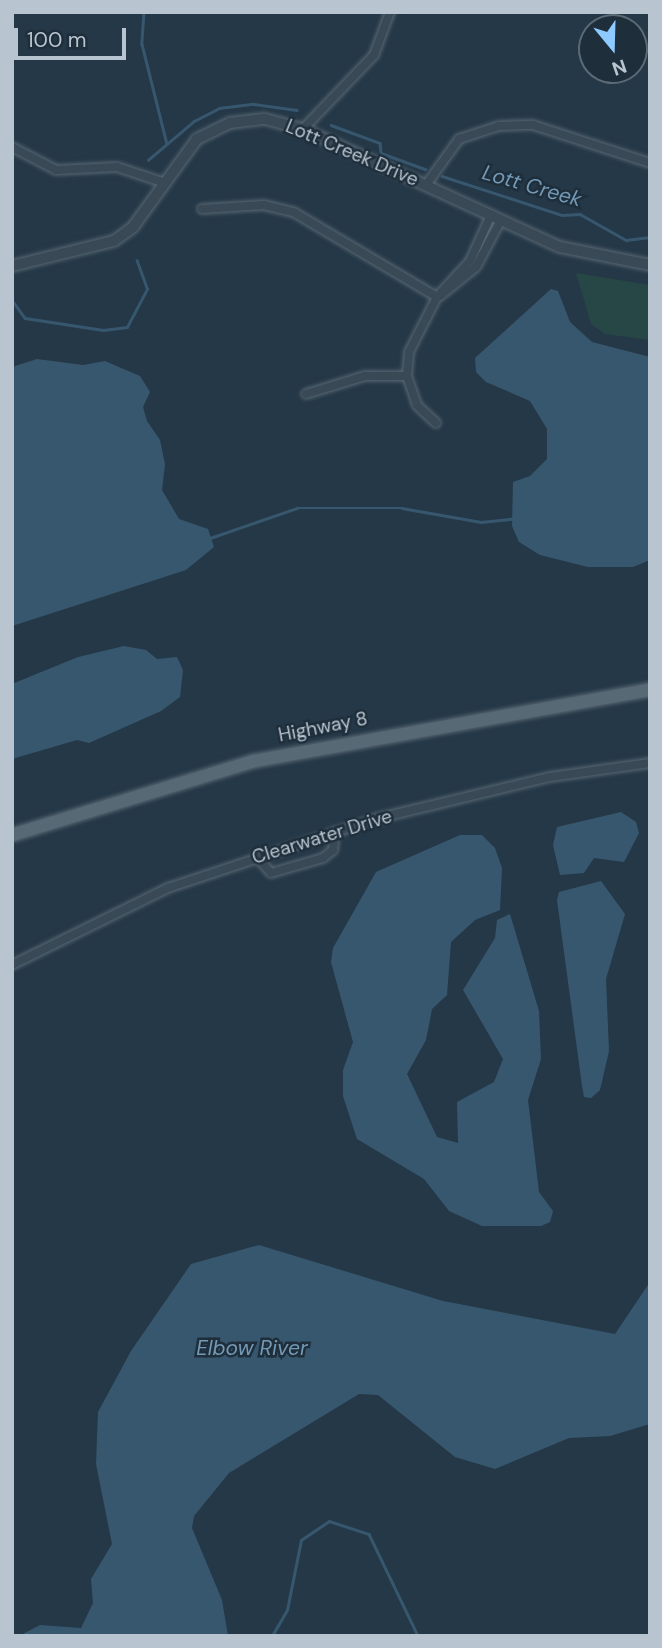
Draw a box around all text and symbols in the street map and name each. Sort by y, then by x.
scale bar [18,14,130,58]
north arrow [578,14,648,84]
text: 100 m [27,26,87,54]
text: N [609,53,630,82]
street label: Lott Creek Drive [282,115,422,191]
water label: Lott Creek [479,160,585,212]
street label: Highway 8 [276,707,370,747]
street label: Clearwater Drive [249,805,395,869]
water label: Elbow River [196,1335,308,1361]

